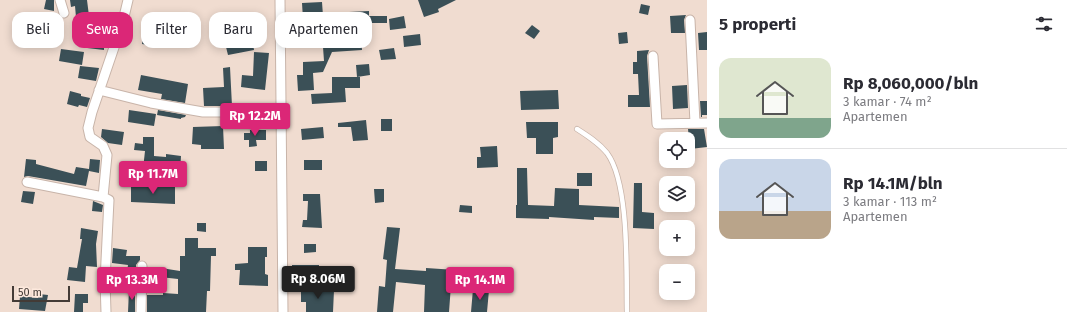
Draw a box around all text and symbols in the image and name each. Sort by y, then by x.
chip: Beli [12,12,64,48]
chip: Sewa [72,12,133,48]
chip: Filter [141,12,201,48]
chip: Baru [209,12,267,48]
chip: Apartemen [275,12,372,48]
icon: filters [1033,13,1055,35]
text: 5 properti [719,14,796,35]
text: Rp 8,060,000/bln [843,73,978,94]
icon: home [751,74,799,122]
text: 3 kamar · 74 m² [843,94,932,109]
pin: Rp 12.2M [214,103,296,137]
text: Rp 12.2M [229,108,281,123]
text: Apartemen [843,109,908,124]
map controls [659,132,695,300]
button: locate [659,132,695,168]
pin: Rp 11.7M [112,161,194,195]
text: Rp 11.7M [128,166,178,181]
text: Rp 14.1M/bln [843,173,943,194]
icon: home [751,175,799,223]
button: layers [659,176,695,212]
text: 3 kamar · 113 m² [843,194,937,209]
text: Apartemen [843,209,908,224]
button: + [659,220,695,256]
button: − [659,264,695,300]
pin: Rp 8.06M [277,266,359,300]
pin: Rp 13.3M [91,267,173,301]
pin: Rp 14.1M [439,267,521,301]
text: Rp 8.06M [291,271,345,286]
text: Rp 13.3M [106,272,158,287]
text: Rp 14.1M [455,272,505,287]
scale bar [12,284,70,303]
text: 50 m [18,286,42,299]

